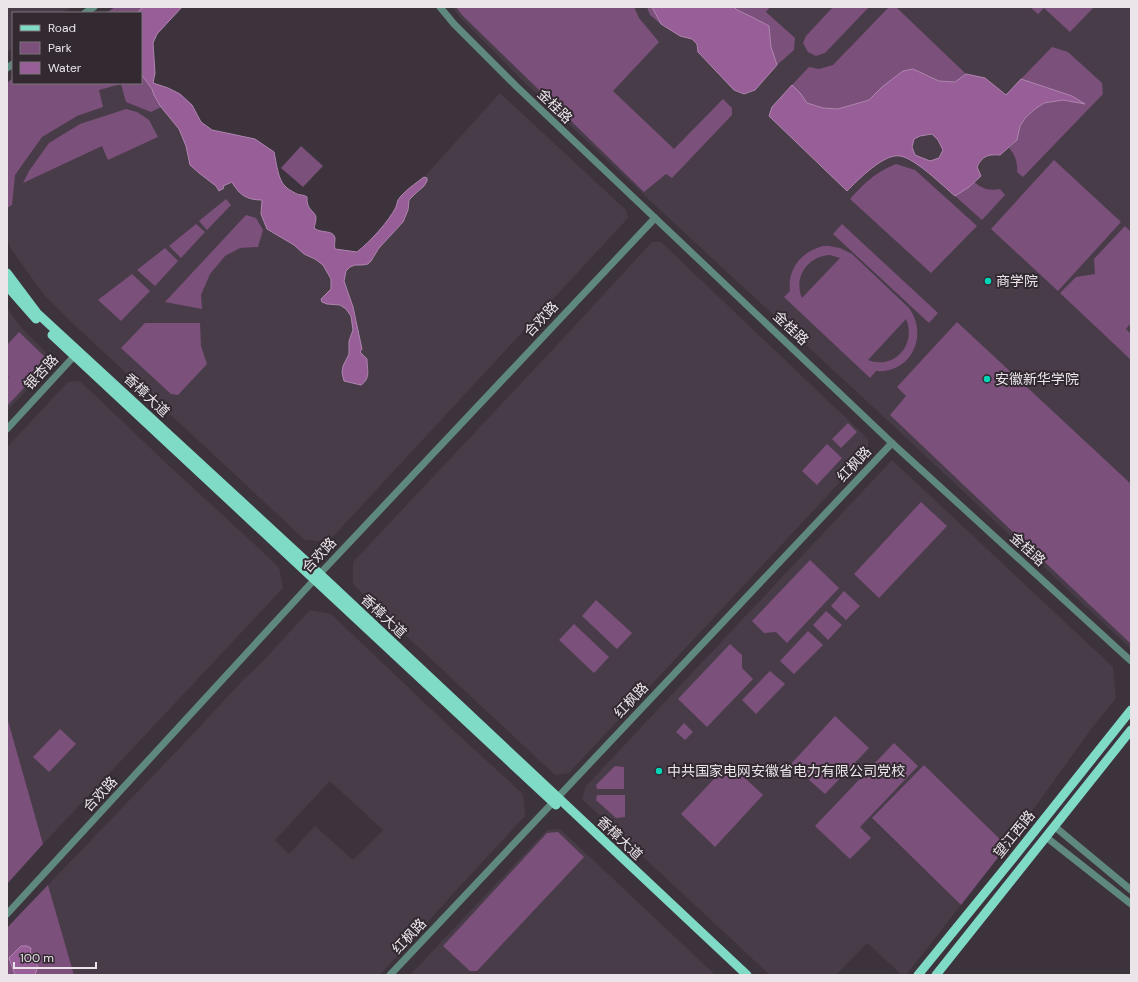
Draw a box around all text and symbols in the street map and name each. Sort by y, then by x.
legend [12,12,142,84]
text: Road [48,20,76,36]
text: Park [48,40,72,56]
text: Water [48,60,82,76]
street label: 金桂路 [534,85,576,127]
place label: 商学院 [996,272,1038,290]
marker: 商学院 [983,276,993,286]
street label: 合欢路 [520,298,562,340]
street label: 金桂路 [770,307,812,349]
street label: 银杏路 [20,351,62,393]
street label: 香樟大道 [120,369,174,421]
place label: 安徽新华学院 [995,370,1079,388]
marker: 安徽新华学院 [982,374,992,384]
street label: 红枫路 [833,443,875,485]
street label: 金桂路 [1006,528,1050,570]
street label: 合欢路 [298,534,340,576]
street label: 香樟大道 [357,590,411,642]
street label: 红枫路 [610,679,652,721]
place label: 中共国家电网安徽省电力有限公司党校 [667,762,905,780]
marker: 中共国家电网安徽省电力有限公司党校 [654,766,664,776]
street label: 合欢路 [79,773,121,815]
street label: 望江西路 [989,807,1039,861]
street label: 香樟大道 [593,812,647,864]
street label: 红枫路 [388,915,430,957]
scale bar [14,944,96,970]
text: 100 m [20,950,54,966]

